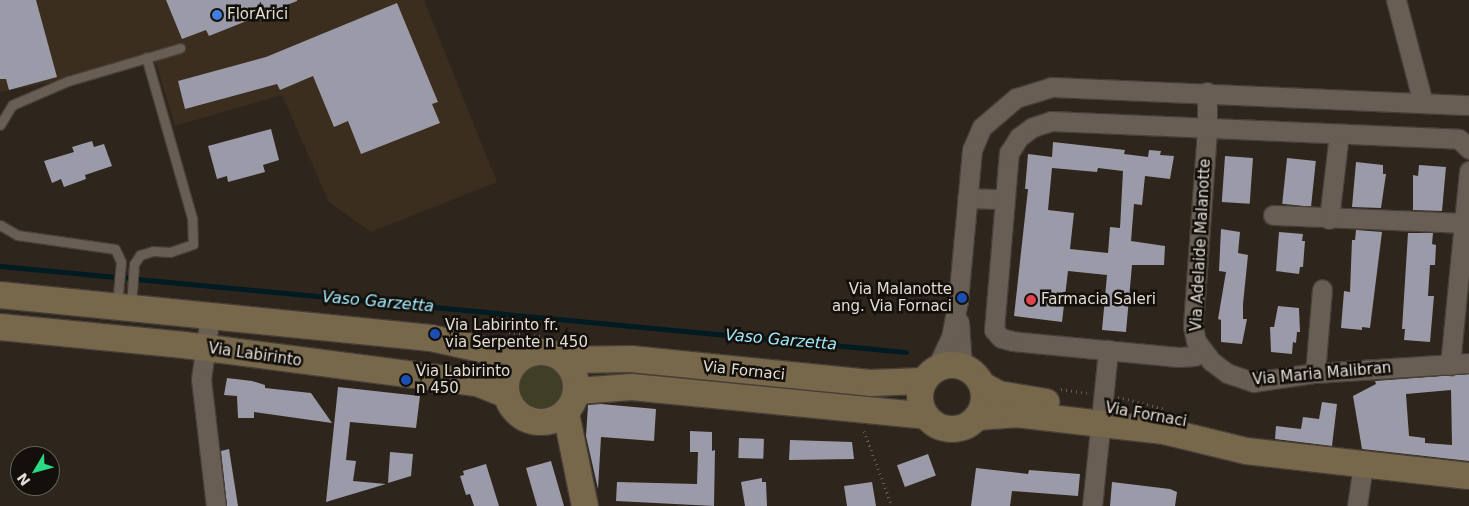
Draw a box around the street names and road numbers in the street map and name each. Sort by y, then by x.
street label: Via Adelaide Malanotte [1187,158,1215,332]
street label: Via Labirinto [207,340,303,370]
street label: Via Fornaci [702,358,786,384]
street label: Via Maria Malibran [1252,359,1392,389]
street label: Via Fornaci [1104,399,1188,431]

